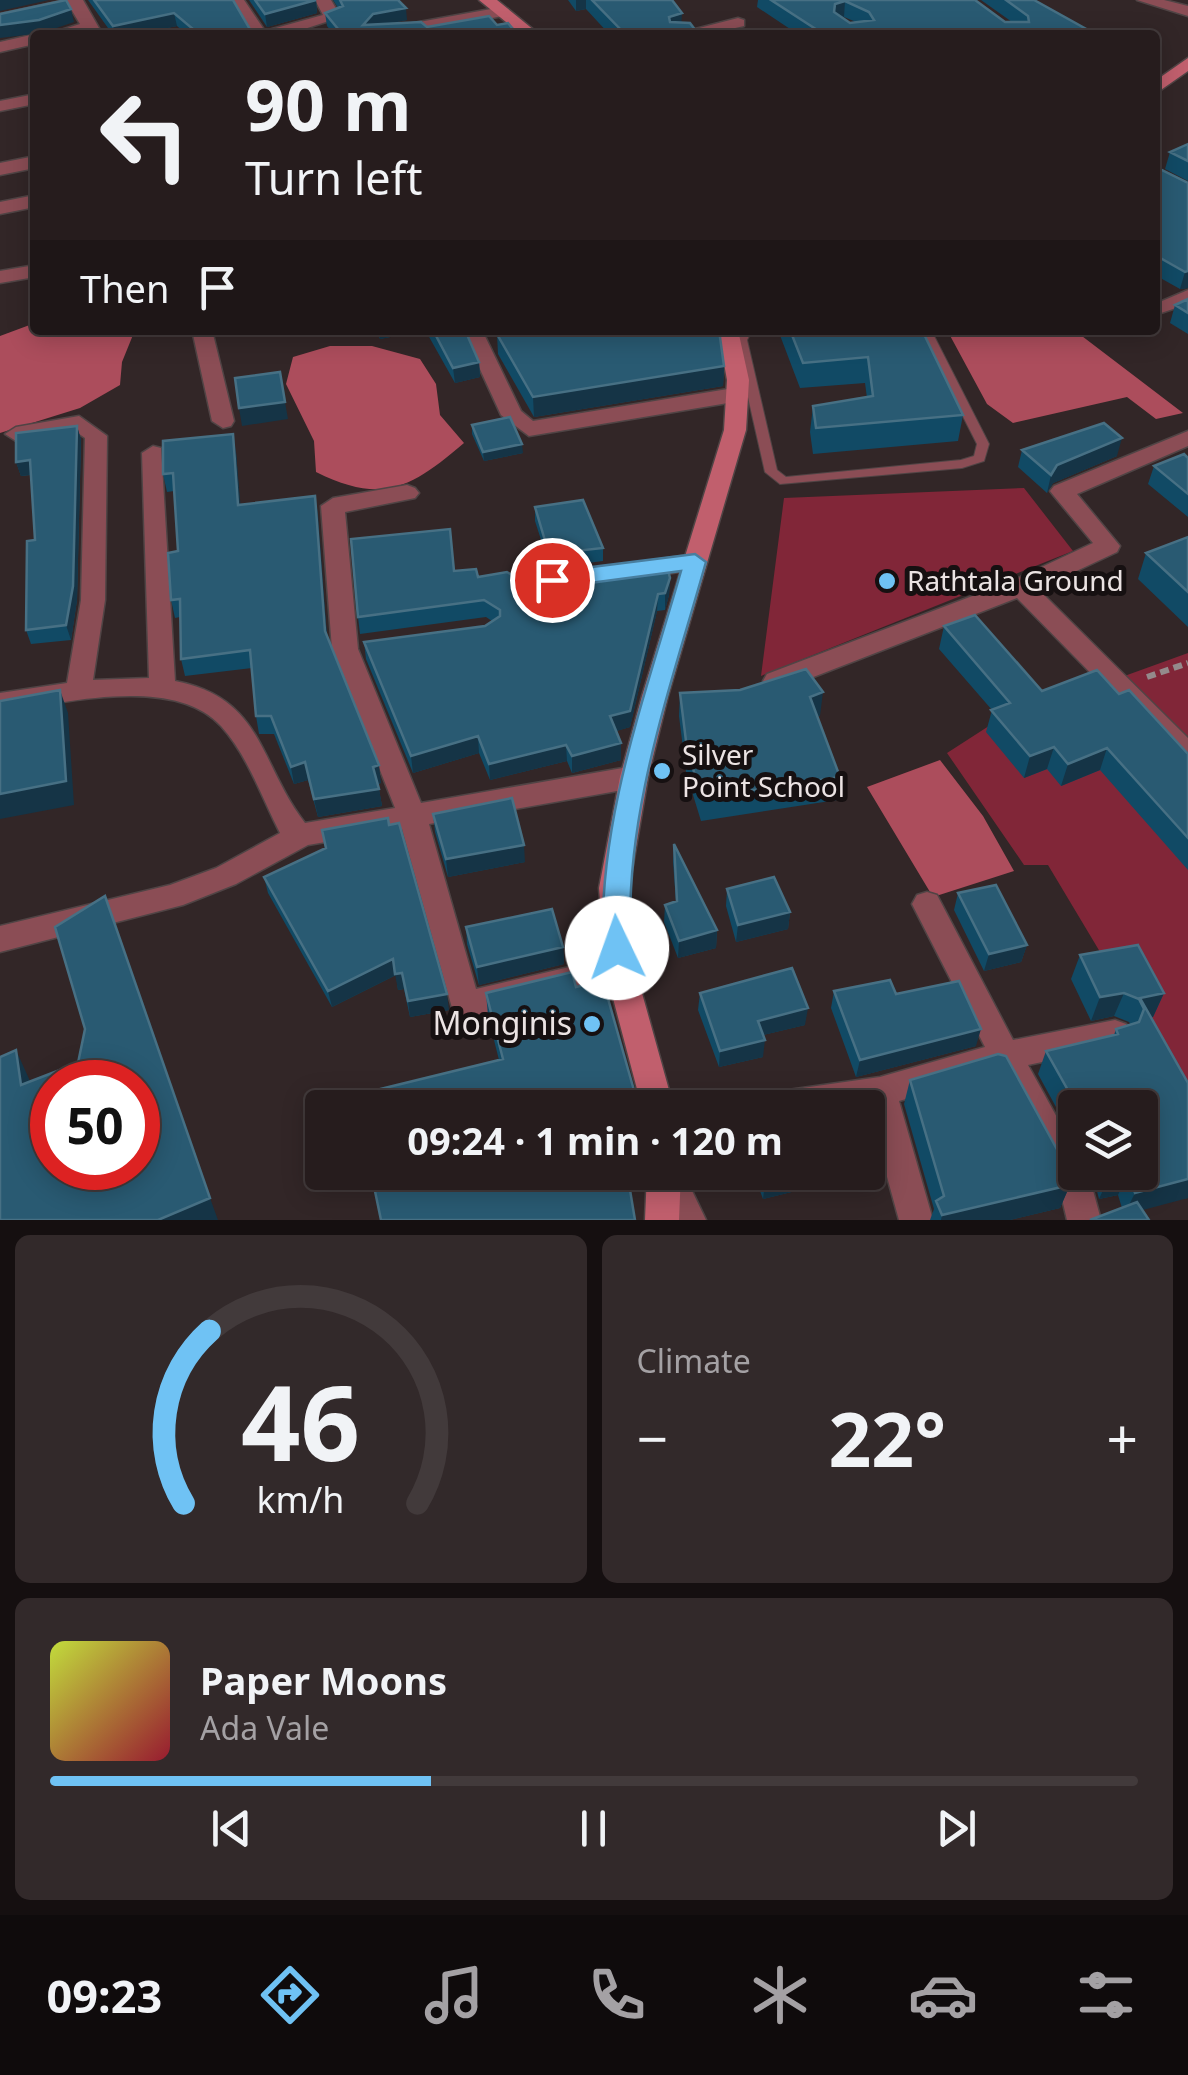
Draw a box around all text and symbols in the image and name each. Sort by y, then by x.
text: 90 m [245,56,412,152]
icon: left [80,70,210,200]
text: Turn left [245,147,422,208]
icon: arrive [190,260,245,315]
text: Then [80,262,170,314]
pin [510,538,595,623]
icon: arrive [525,553,580,608]
place label: Rathtala Ground [907,561,1124,599]
marker: Rathtala Ground [876,570,898,592]
place label: Silver Point School [682,735,845,805]
marker: Silver Point School [651,760,673,782]
position arrow [565,896,669,1000]
place label: Monginis [433,1001,572,1044]
marker: Monginis [581,1013,603,1035]
speed limit sign: 50 [30,1060,160,1190]
map controls [1058,1090,1158,1190]
button: layers [1058,1090,1158,1190]
text: 09:24 · 1 min · 120 m [407,1114,783,1166]
text: Climate [637,1339,751,1382]
text: 46 [241,1350,360,1491]
text: 22° [828,1387,946,1489]
text: − [637,1400,668,1475]
text: + [1107,1400,1138,1475]
text: km/h [257,1475,345,1523]
text: Paper Moons [200,1654,447,1706]
text: Ada Vale [200,1706,329,1749]
icon: previous [204,1801,259,1856]
icon: pause [566,1801,621,1856]
icon: next [929,1801,984,1856]
icon: directions [255,1960,325,2030]
icon: music [419,1960,489,2030]
icon: phone [582,1960,652,2030]
icon: climate [745,1960,815,2030]
icon: car [908,1960,978,2030]
icon: filters [1071,1960,1141,2030]
text: 09:23 [47,1965,162,2026]

